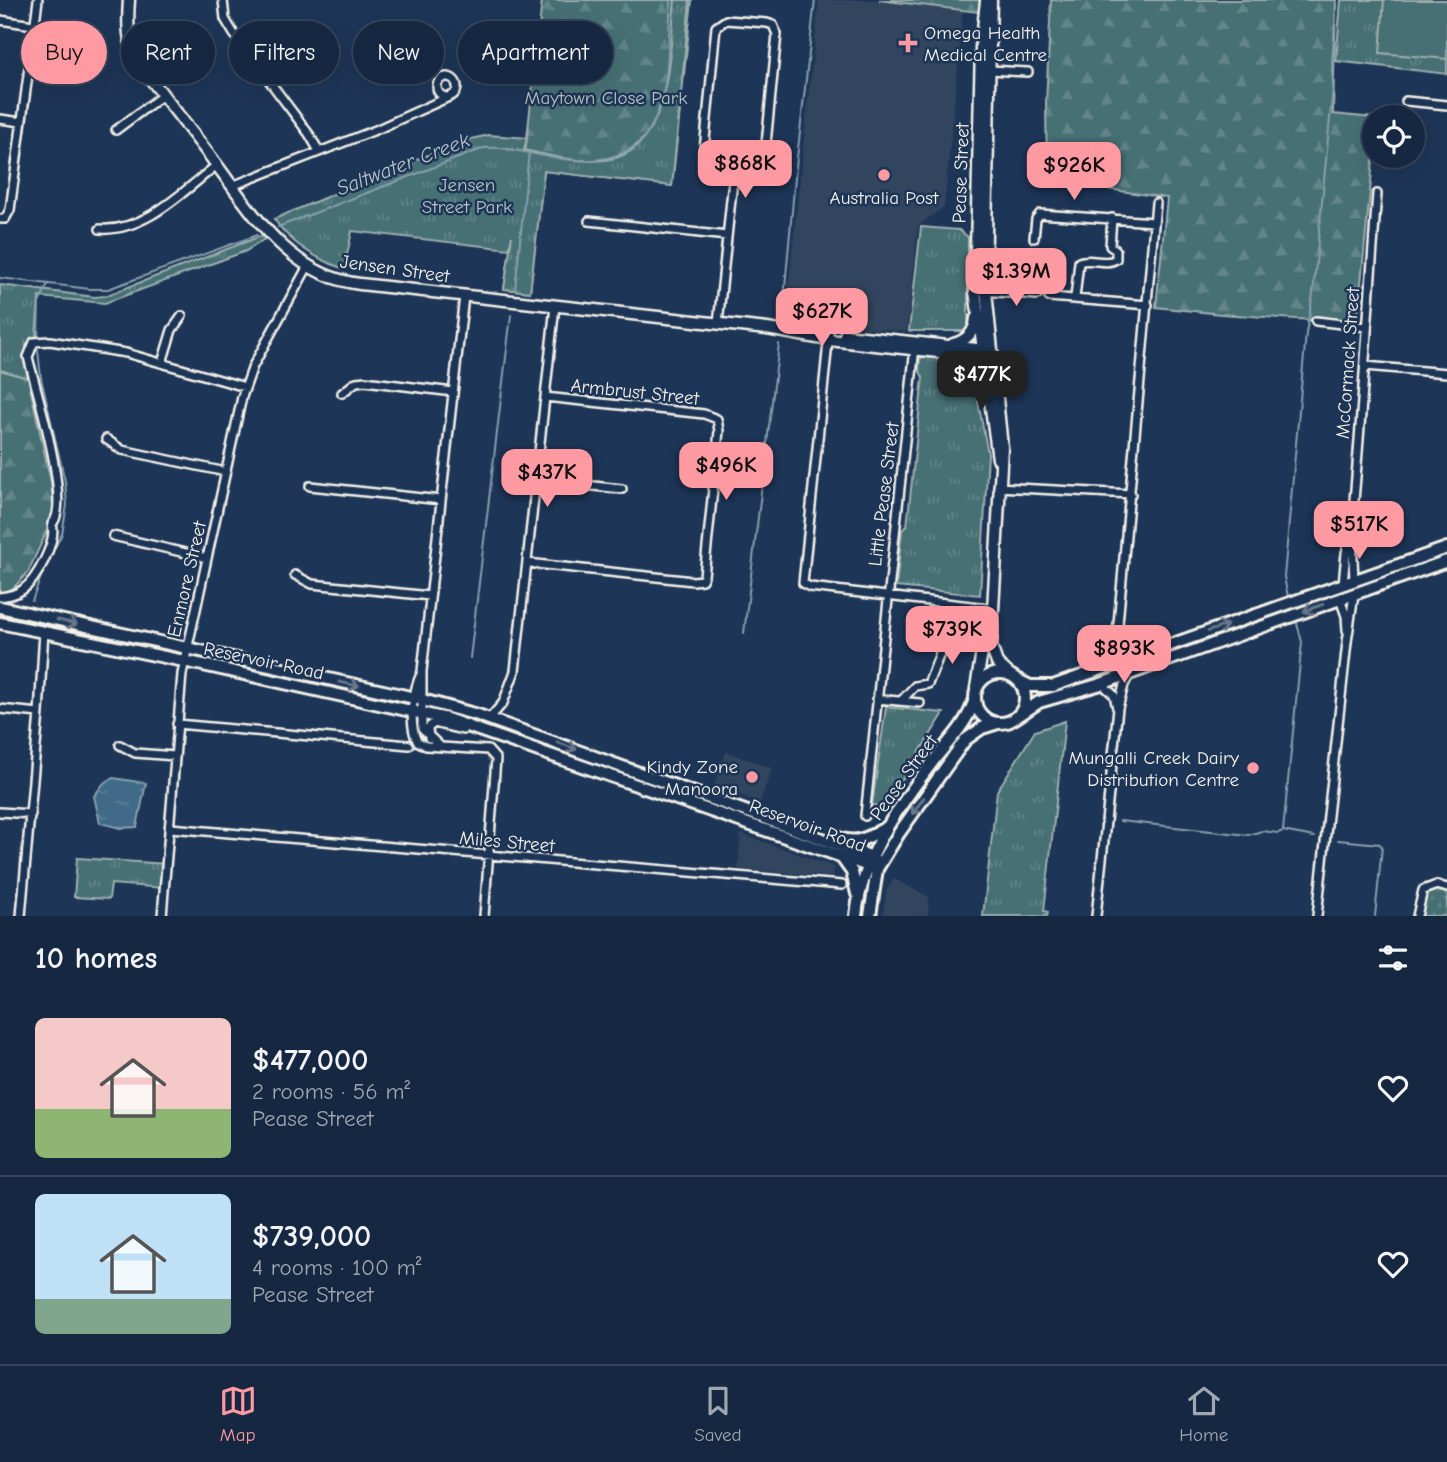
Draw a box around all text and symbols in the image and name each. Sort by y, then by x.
chip: Buy [21,21,107,84]
chip: Rent [121,21,215,84]
chip: Filters [229,21,339,84]
chip: New [353,21,444,84]
chip: Apartment [458,21,613,84]
place label: Omega Health Medical Centre [924,22,1047,66]
marker: Omega Health Medical Centre [898,33,918,53]
park label: Maytown Close Park [524,87,688,109]
map controls [1362,105,1425,168]
button: locate [1362,105,1425,168]
street label: Pease Street [948,122,974,224]
water label: Saltwater Creek [333,127,474,200]
pin: $868K [696,140,794,200]
pin: $926K [1025,142,1123,202]
text: $868K [714,149,776,176]
text: $926K [1043,151,1105,178]
marker: Australia Post [876,167,892,183]
park label: Jensen Street Park [422,174,513,218]
place label: Australia Post [830,187,939,209]
pin: $1.39M [959,248,1073,308]
street label: Jensen Street [339,250,452,288]
text: $1.39M [982,257,1050,284]
street label: McCormack Street [1332,286,1364,440]
pin: $627K [773,288,871,348]
text: $627K [792,297,852,324]
pin: $477K [933,352,1031,411]
text: $477K [953,360,1011,387]
street label: Armbrust Street [570,374,701,410]
street label: Little Pease Street [864,420,904,568]
pin: $496K [677,442,775,502]
pin: $437K [498,449,596,509]
text: $496K [695,451,757,478]
text: $437K [517,458,577,485]
pin: $517K [1310,502,1408,561]
text: $517K [1330,510,1388,537]
street label: Enmore Street [163,519,211,639]
one-way arrow [1303,603,1325,615]
pin: $739K [903,606,1001,666]
text: $739K [922,615,982,642]
one-way arrow [55,616,78,629]
one-way arrow [1207,621,1229,634]
pin: $893K [1075,626,1173,685]
text: $893K [1093,634,1155,661]
street label: Reservoir Road [202,637,326,684]
one-way arrow [337,677,360,691]
street label: Pease Street [865,730,943,825]
one-way arrow [556,741,578,754]
place label: Mungalli Creek Dairy Distribution Centre [1068,747,1240,791]
place label: Kindy Zone Manoora [646,756,738,800]
marker: Mungalli Creek Dairy Distribution Centre [1245,760,1261,776]
marker: Kindy Zone Manoora [744,769,760,785]
street label: Reservoir Road [746,795,869,857]
one-way arrow [911,796,925,815]
street label: Miles Street [458,827,556,857]
icon: filters [1374,939,1412,977]
text: 10 homes [35,941,157,976]
text: $477,000 [252,1043,368,1078]
icon: home [91,1046,175,1130]
icon: heart [1374,1069,1412,1107]
text: 2 rooms · 56 m² [252,1078,410,1105]
text: Pease Street [252,1105,374,1132]
text: $739,000 [252,1219,371,1254]
icon: home [91,1222,175,1306]
icon: heart [1374,1245,1412,1283]
text: 4 rooms · 100 m² [252,1254,421,1281]
text: Pease Street [252,1281,374,1308]
tab: Map [219,1382,257,1446]
tab: Saved [694,1382,742,1446]
tab: Home [1179,1382,1228,1446]

